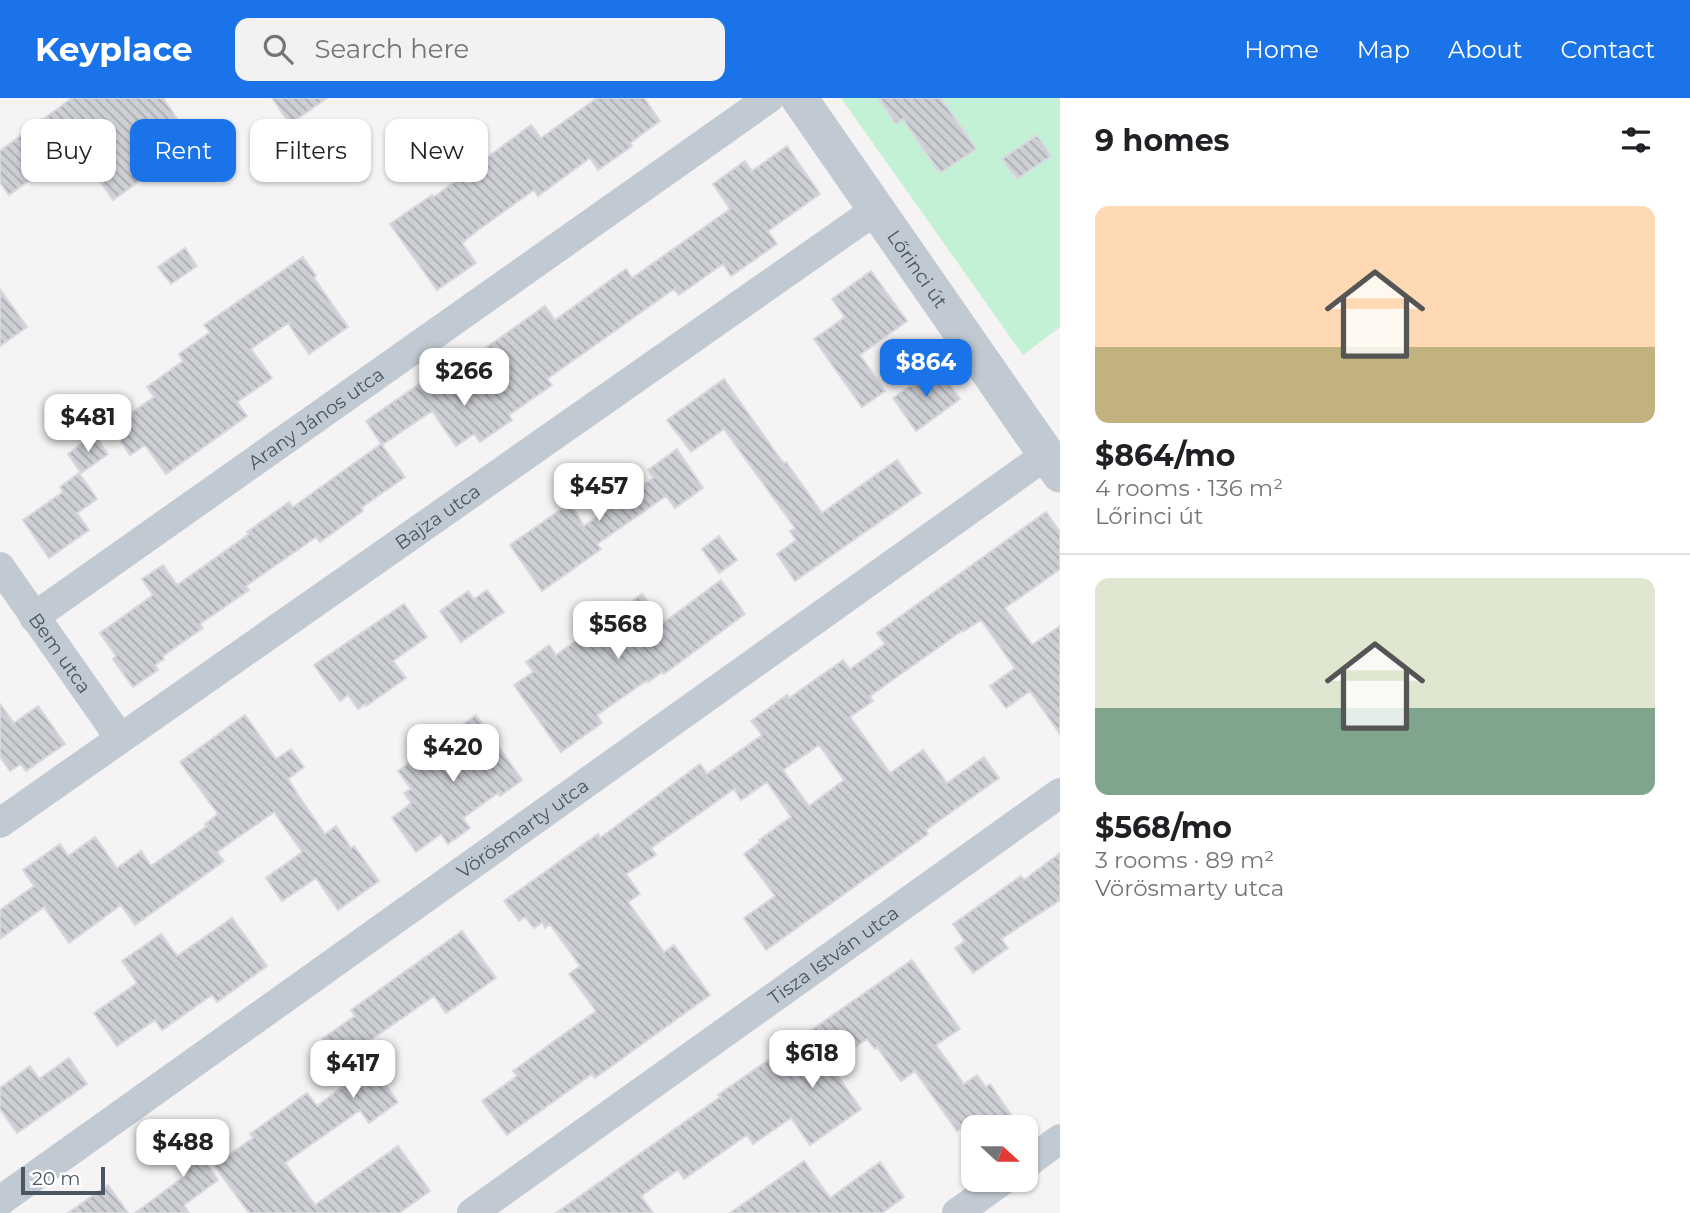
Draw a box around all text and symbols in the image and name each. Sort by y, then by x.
search box [235,18,725,81]
text: Keyplace [35,29,193,69]
icon: search [259,30,297,68]
text: Search here [315,33,469,65]
text: Home [1244,35,1319,64]
text: Map [1357,35,1410,64]
text: About [1448,35,1522,64]
text: Contact [1560,35,1655,64]
chip: Buy [21,119,116,182]
chip: Rent [130,119,236,182]
chip: Filters [250,119,371,182]
chip: New [385,119,488,182]
icon: filters [1617,121,1655,159]
text: 9 homes [1095,122,1230,159]
street label: Lőrinci út [882,226,952,313]
icon: home [1312,251,1438,377]
pin: $864 [885,340,967,399]
pin: $266 [423,348,505,408]
text: $864 [896,348,956,376]
text: $266 [435,357,493,385]
street label: Arany János utca [244,362,389,474]
pin: $481 [47,394,129,454]
text: $481 [60,403,116,431]
text: $864/mo [1095,437,1236,474]
pin: $457 [558,464,640,523]
text: $457 [570,472,628,500]
text: 4 rooms · 136 m² [1095,474,1283,502]
street label: Bajza utca [391,479,485,555]
text: Lőrinci út [1095,502,1203,530]
pin: $568 [577,602,659,661]
street label: Bem utca [24,609,96,698]
text: $568 [589,610,647,638]
icon: home [1312,623,1438,749]
pin: $420 [412,724,494,784]
text: $420 [423,733,483,761]
street label: Vörösmarty utca [453,774,593,883]
text: $568/mo [1095,809,1232,846]
text: 3 rooms · 89 m² [1095,846,1274,874]
text: Vörösmarty utca [1095,874,1284,902]
street label: Tisza István utca [764,901,903,1010]
pin: $618 [771,1030,853,1090]
text: $618 [785,1039,839,1067]
pin: $417 [312,1040,394,1100]
text: $417 [326,1049,380,1077]
north arrow [961,1115,1038,1192]
map controls [961,1115,1038,1192]
pin: $488 [142,1119,224,1179]
text: $488 [152,1128,214,1156]
scale bar [21,1164,105,1196]
text: 20 m [32,1167,80,1190]

